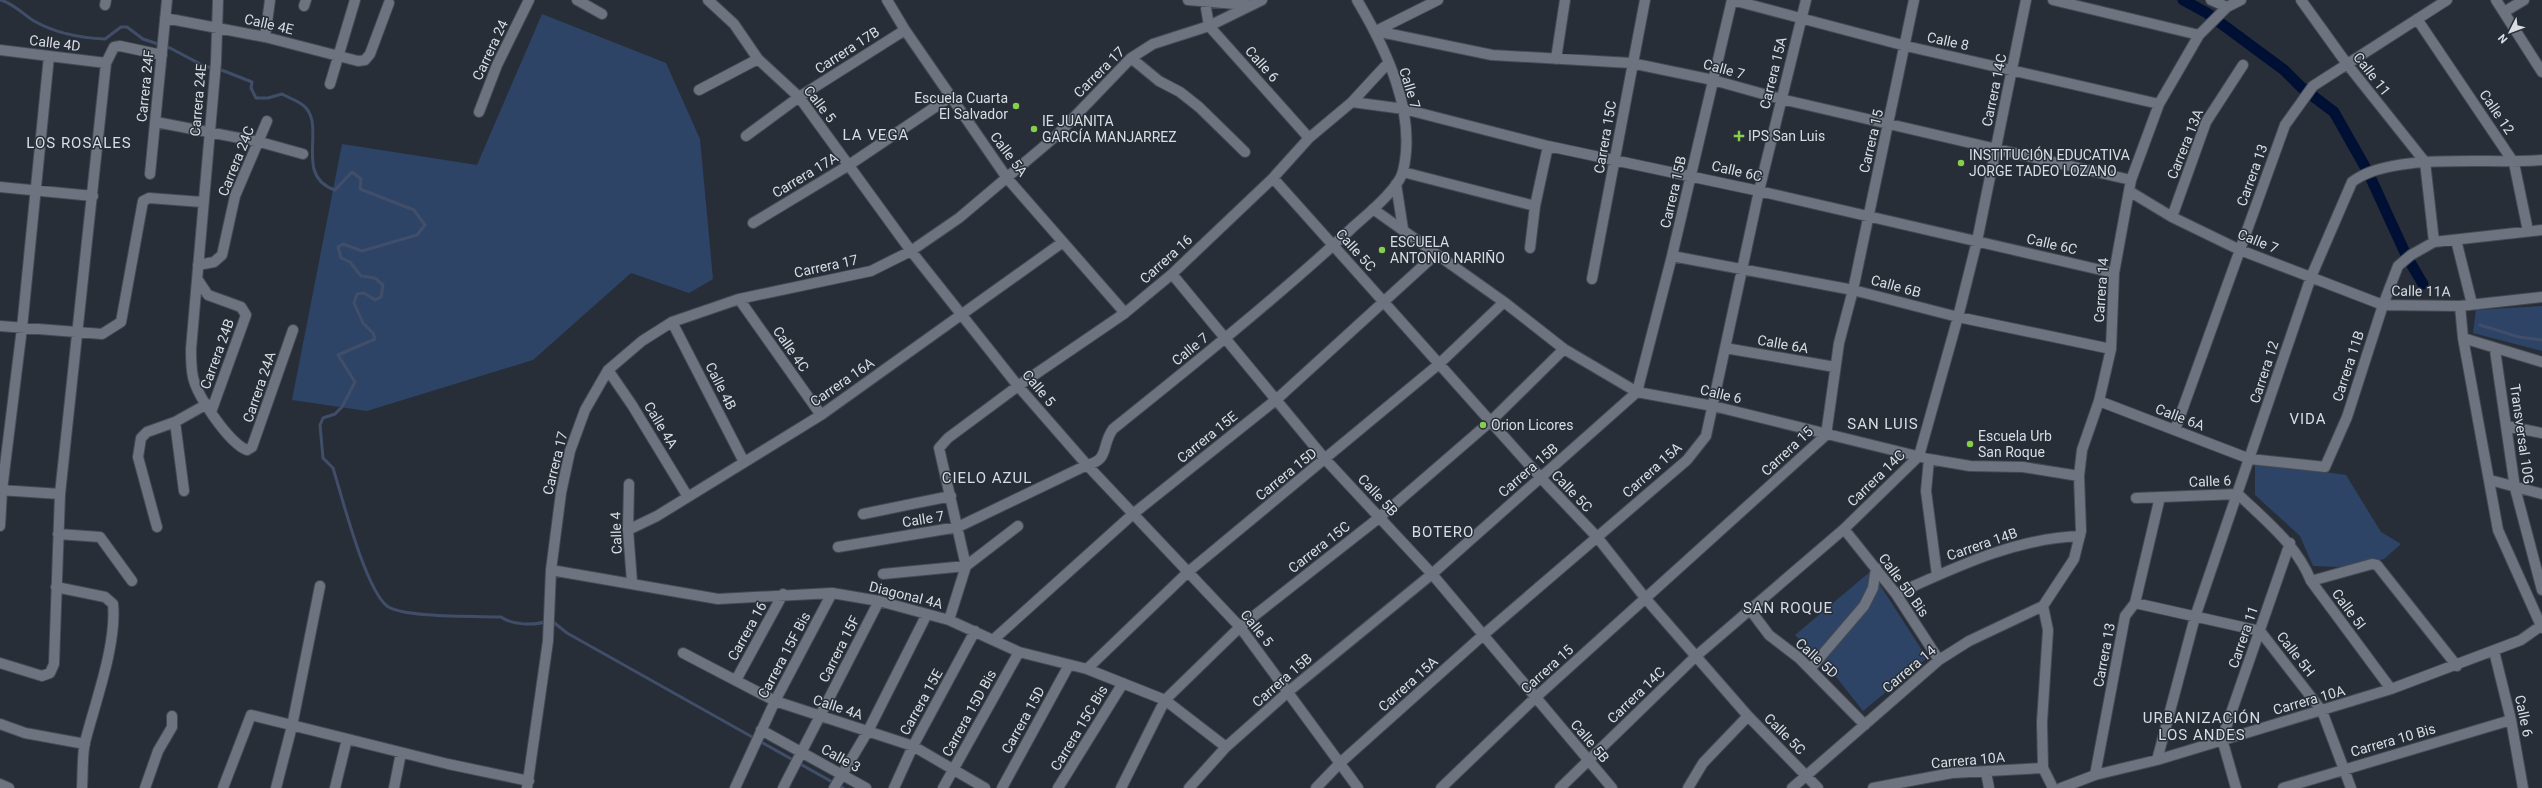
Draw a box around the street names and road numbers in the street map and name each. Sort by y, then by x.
street label: Calle 4E [243,11,295,37]
street label: Carrera 24 [469,17,511,83]
street label: Carrera 17B [812,23,882,77]
street label: Calle 8 [1926,29,1970,53]
street label: Calle 4D [28,32,82,54]
street label: Carrera 15A [1756,35,1790,111]
street label: Carrera 17 [1070,43,1128,101]
street label: Calle 6 [1242,43,1282,85]
street label: Carrera 24F [133,49,157,123]
street label: Calle 11 [2350,49,2394,99]
street label: Carrera 14C [1978,52,2010,128]
street label: Calle 7 [1701,56,1747,82]
street label: Carrera 24E [187,63,209,137]
street label: Calle 7 [1396,65,1424,111]
street label: Calle 5 [801,82,839,126]
street label: Calle 12 [2476,87,2518,137]
street label: Carrera 15C [1591,99,1619,175]
street label: Carrera 13A [2164,107,2206,181]
street label: Carrera 15 [1856,108,1886,174]
street label: Carrera 24C [215,124,257,198]
street label: Calle 5A [987,129,1031,179]
street label: Carrera 13 [2233,142,2271,208]
street label: Carrera 17A [769,149,841,201]
street label: Carrera 15B [1657,154,1689,230]
street label: Calle 6C [1710,157,1764,185]
street label: Calle 5C [1333,226,1379,274]
street label: Calle 7 [2235,226,2281,256]
street label: Calle 6C [2025,230,2079,258]
street label: Carrera 16 [1137,231,1196,287]
street label: Carrera 17 [793,251,859,281]
street label: Carrera 14 [2091,257,2111,323]
street label: Calle 6B [1869,272,1923,300]
street label: Calle 11A [2391,282,2451,300]
street label: Carrera 24B [197,317,237,391]
street label: Calle 4C [770,323,812,375]
street label: Calle 7 [1169,329,1212,369]
street label: Carrera 11B [2329,329,2367,403]
street label: Calle 6A [1756,332,1810,356]
street label: Carrera 12 [2246,339,2282,405]
street label: Carrera 24A [239,349,279,425]
street label: Carrera 16A [807,354,877,410]
street label: Calle 4B [702,360,740,412]
street label: Calle 5 [1019,367,1059,409]
street label: Calle 6 [1699,381,1744,407]
street label: Transversal 10G [2507,383,2537,485]
street label: Calle 4A [641,399,681,451]
street label: Calle 6A [2153,400,2207,434]
street label: Carrera 15E [1174,408,1240,466]
street label: Carrera 15 [1758,423,1816,479]
street label: Carrera 17 [539,430,571,496]
street label: Carrera 15A [1619,439,1685,501]
street label: Carrera 15B [1495,440,1561,500]
street label: Carrera 15D [1252,444,1320,504]
street label: Carrera 14C [1844,447,1908,509]
street label: Calle 5C [1548,467,1596,515]
street label: Calle 5B [1355,471,1401,519]
street label: Calle 6 [2189,472,2232,490]
street label: Calle 7 [901,508,945,530]
street label: Calle 4 [607,511,625,554]
street label: Carrera 15C [1285,518,1353,576]
street label: Carrera 14B [1945,524,2019,564]
street label: Calle 5D Bis [1876,550,1932,620]
street label: Diagonal 4A [868,578,944,612]
street label: Calle 5I [2329,586,2369,632]
street label: Carrera 16 [724,599,770,663]
street label: Carrera 11 [2225,604,2261,670]
street label: Calle 5 [1237,607,1277,650]
street label: Carrera 15F Bis [755,609,813,701]
street label: Carrera 15F [815,613,863,685]
street label: Carrera 13 [2090,622,2118,688]
street label: Calle 5H [2274,628,2318,680]
street label: Calle 5D [1793,635,1841,681]
street label: Carrera 15 [1518,641,1577,697]
street label: Carrera 14 [1879,642,1939,696]
street label: Carrera 15B [1249,650,1315,710]
street label: Carrera 15A [1375,653,1441,715]
street label: Carrera 14C [1604,664,1668,726]
street label: Carrera 15E [896,666,946,738]
street label: Carrera 15D Bis [939,667,999,759]
street label: Carrera 15C Bis [1047,682,1111,774]
street label: Carrera 10A [2271,682,2347,718]
street label: Carrera 15D [998,684,1048,756]
street label: Calle 4A [811,691,865,723]
street label: Calle 6 [2512,694,2536,738]
street label: Calle 5C [1761,710,1809,758]
street label: Calle 5B [1567,716,1613,766]
street label: Carrera 10 Bis [2349,720,2437,760]
street label: Calle 3 [819,741,863,775]
street label: Carrera 10A [1930,749,2006,771]

